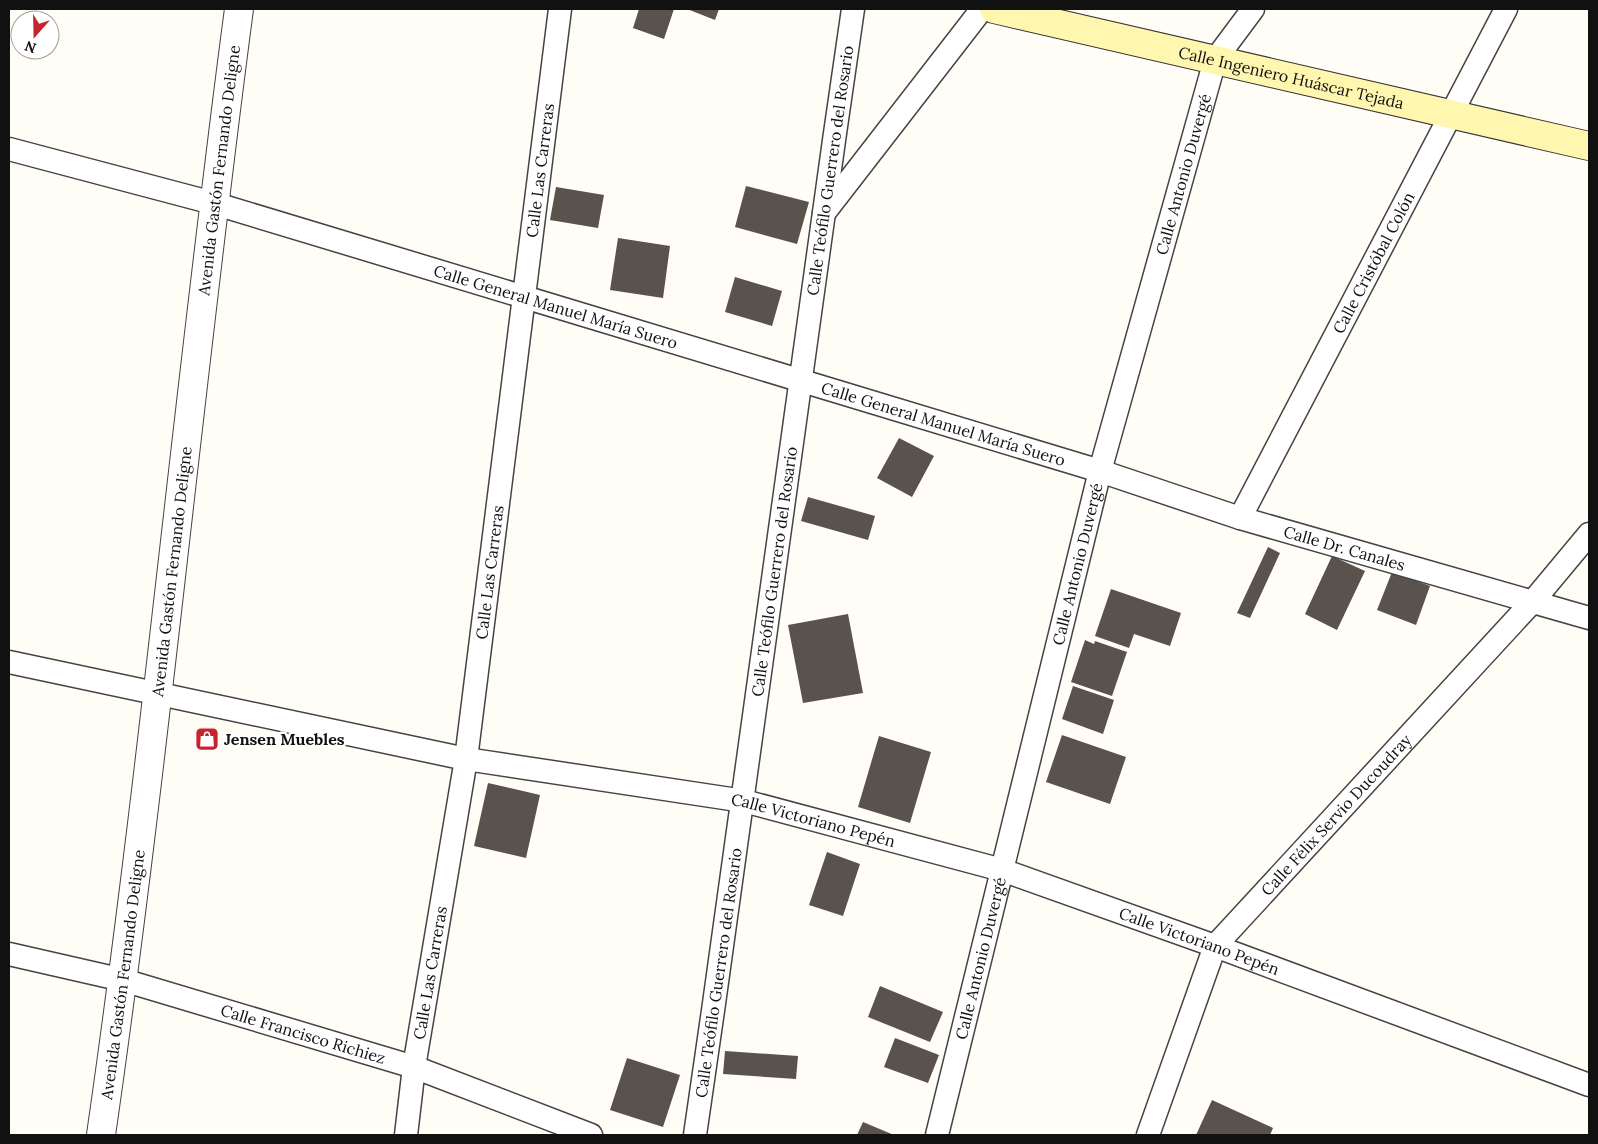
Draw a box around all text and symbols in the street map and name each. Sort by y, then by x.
north arrow [10,10,60,60]
text: N [22,37,39,58]
street label: Calle Ingeniero Huáscar Tejada [1177,42,1406,113]
street label: Avenida Gastón Fernando Deligne [193,44,244,297]
street label: Calle Teófilo Guerrero del Rosario [802,44,858,297]
street label: Calle Antonio Duvergé [1151,91,1215,257]
street label: Calle Las Carreras [521,102,558,239]
street label: Calle Cristóbal Colón [1328,188,1419,337]
street label: Calle General Manuel María Suero [431,260,680,353]
street label: Calle General Manuel María Suero [819,377,1068,470]
street label: Avenida Gastón Fernando Deligne [147,445,196,699]
street label: Calle Teófilo Guerrero del Rosario [747,445,801,698]
street label: Calle Antonio Duvergé [1048,480,1107,647]
street label: Calle Las Carreras [471,504,508,641]
street label: Calle Dr. Canales [1281,521,1407,575]
shop icon: Jensen Muebles [194,726,220,752]
place label: Jensen Muebles [224,729,345,749]
street label: Calle Félix Servio Ducoudray [1257,729,1416,900]
street label: Calle Victoriano Pepén [730,789,898,851]
street label: Calle Teófilo Guerrero del Rosario [691,846,746,1099]
street label: Avenida Gastón Fernando Deligne [96,848,149,1102]
street label: Calle Antonio Duvergé [951,875,1010,1041]
street label: Calle Victoriano Pepén [1116,903,1282,979]
street label: Calle Las Carreras [409,905,451,1041]
street label: Calle Francisco Richiez [218,1000,388,1068]

